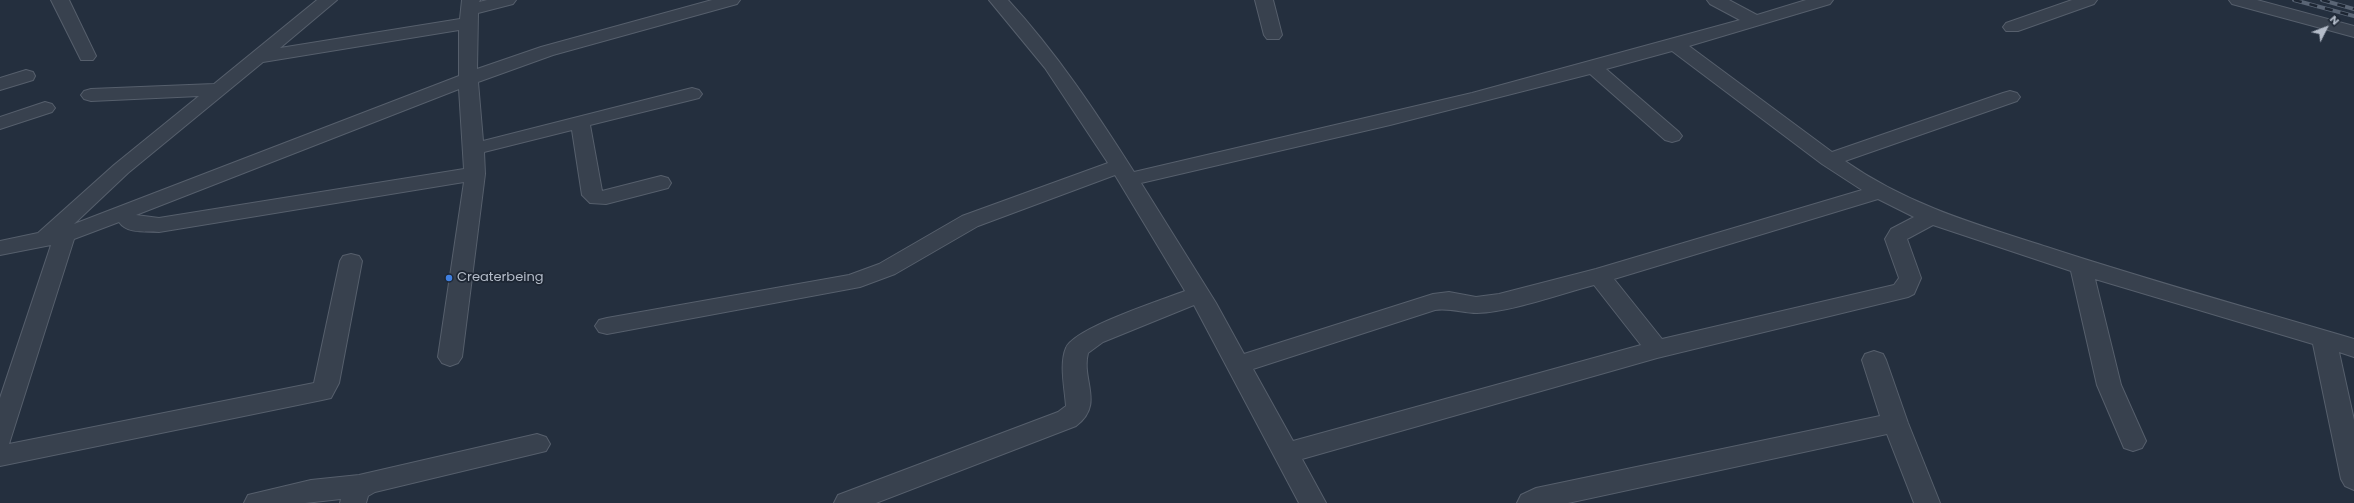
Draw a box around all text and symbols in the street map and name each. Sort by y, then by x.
north arrow [2306,8,2346,48]
text: N [2326,12,2344,28]
place label: Createrbeing [457,270,544,286]
marker: Createrbeing [444,273,454,283]

